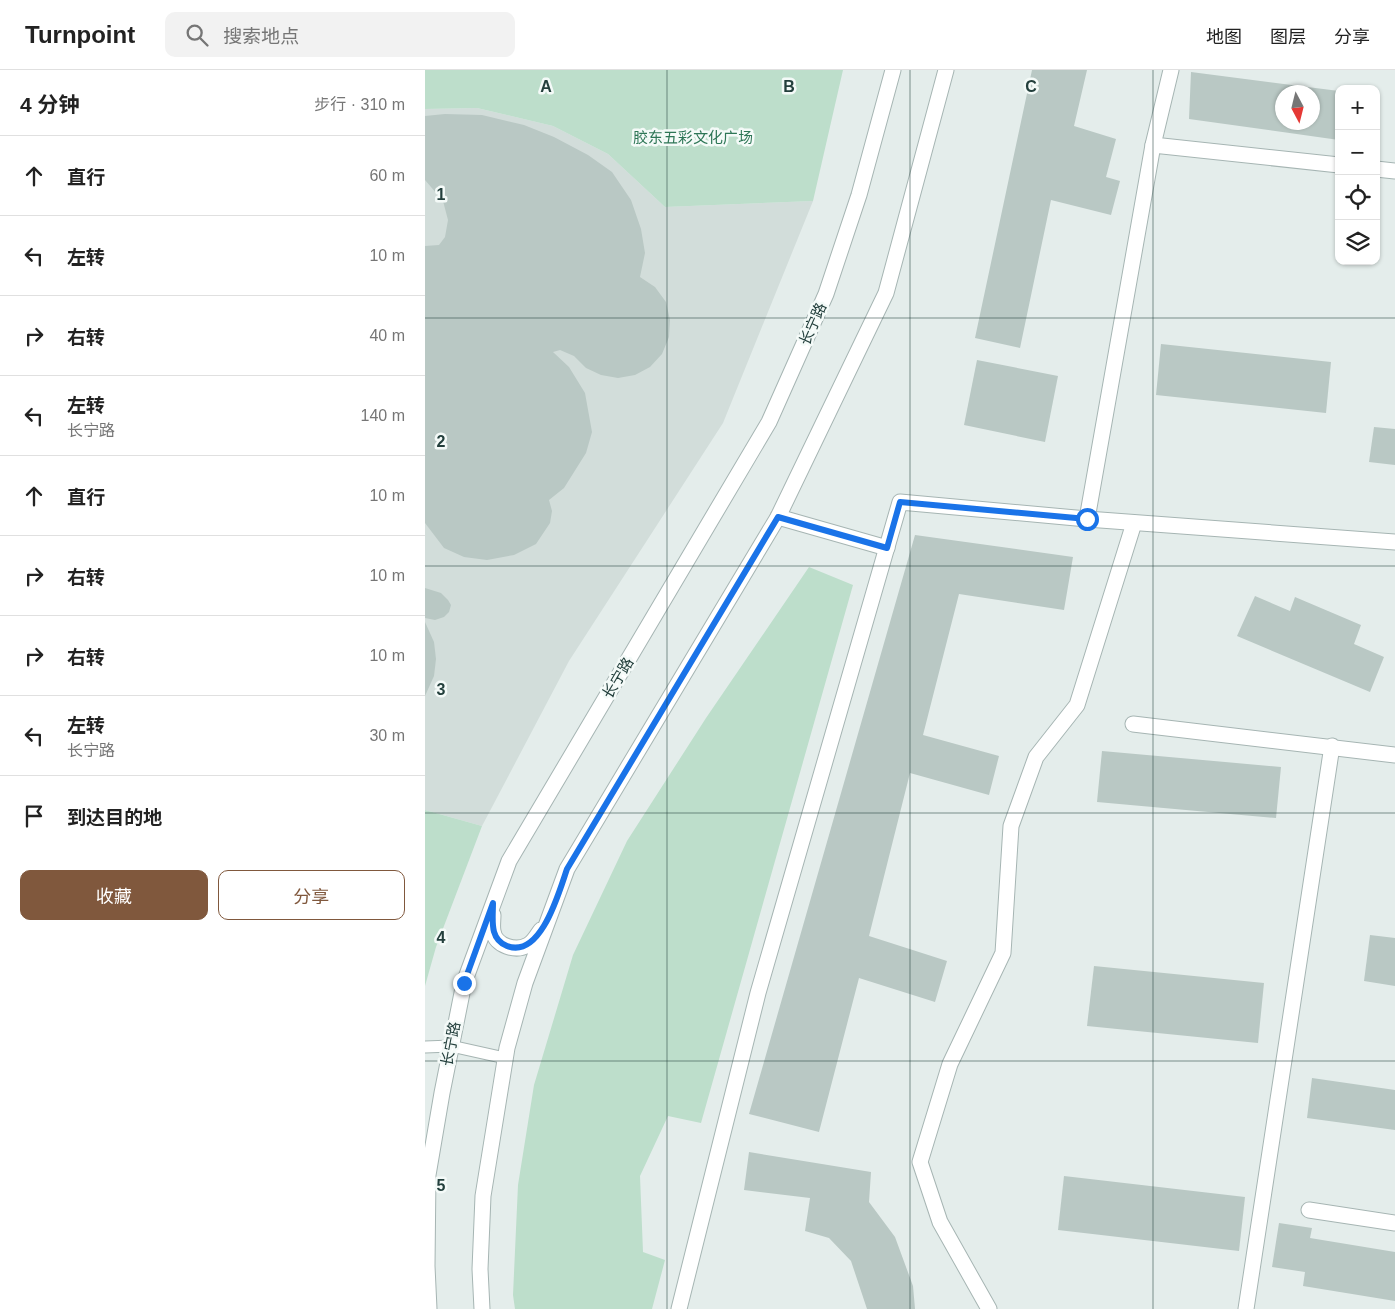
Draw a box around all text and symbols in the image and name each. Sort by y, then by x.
search box [165,12,515,57]
text: Turnpoint [25,21,135,48]
icon: search [183,21,211,49]
text: 搜索地点 [223,26,299,47]
text: 地图 [1206,27,1242,47]
text: 图层 [1270,27,1306,47]
text: 分享 [1334,27,1370,47]
text: A [540,78,552,95]
text: B [783,78,795,95]
text: C [1025,78,1037,95]
north arrow [1275,85,1320,130]
map controls [1335,85,1380,265]
button: + [1335,85,1380,130]
text: 4 分钟 [20,93,80,116]
text: 步行 · 310 m [314,96,405,113]
park label: 胶东五彩文化广场 [633,129,753,146]
button: − [1335,130,1380,175]
icon: ahead [20,162,48,190]
text: 直行 [67,167,105,188]
text: 60 m [369,167,405,184]
button: locate [1335,175,1380,220]
text: 1 [437,186,446,203]
button: layers [1335,220,1380,265]
icon: left [20,242,48,270]
text: 左转 [67,247,105,268]
text: 10 m [369,247,405,264]
street label: 长宁路 [796,300,829,348]
icon: right [20,322,48,350]
text: 右转 [67,327,105,348]
text: 40 m [369,327,405,344]
text: 左转 [67,395,105,416]
icon: left [20,402,48,430]
text: 140 m [361,407,405,424]
text: 长宁路 [67,422,115,439]
text: 2 [437,433,446,450]
icon: ahead [20,482,48,510]
text: 直行 [67,487,105,508]
text: 10 m [369,487,405,504]
route start [1076,508,1099,531]
icon: right [20,562,48,590]
text: 右转 [67,567,105,588]
text: 10 m [369,567,405,584]
icon: right [20,642,48,670]
text: 右转 [67,647,105,668]
text: 10 m [369,647,405,664]
street label: 长宁路 [599,654,636,701]
text: 3 [437,681,446,698]
text: 左转 [67,715,105,736]
icon: left [20,722,48,750]
text: 30 m [369,727,405,744]
text: 长宁路 [67,742,115,759]
icon: arrive [20,802,48,830]
text: 到达目的地 [67,807,162,828]
button: 收藏 [20,870,208,920]
button: 分享 [218,870,405,920]
text: 4 [437,929,446,946]
route end [453,972,476,995]
street label: 长宁路 [438,1020,463,1068]
text: 5 [437,1177,446,1194]

